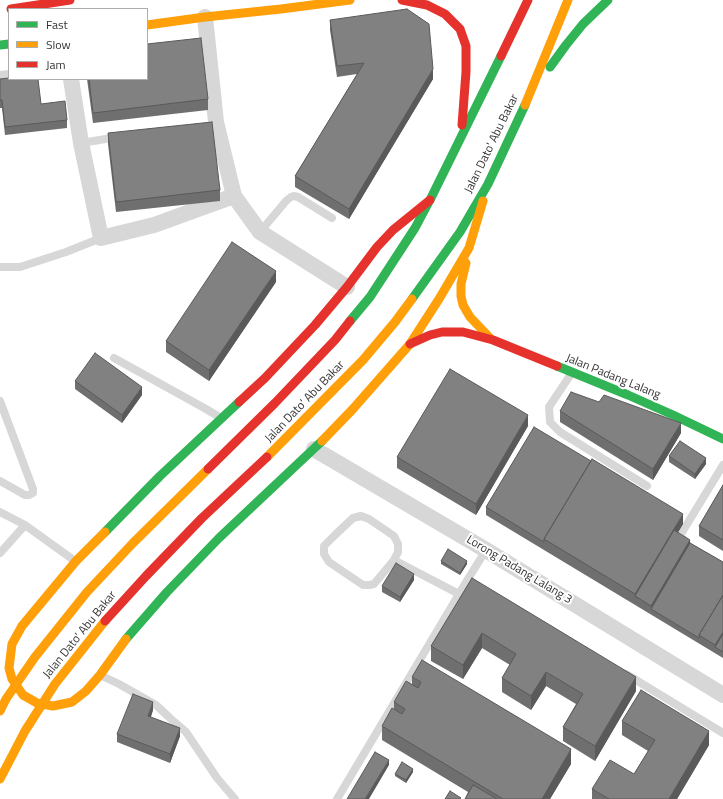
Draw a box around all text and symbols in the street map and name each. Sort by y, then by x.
legend [8,8,148,80]
text: Fast [46,15,68,34]
text: Slow [46,35,71,54]
text: Jam [46,55,66,74]
street label: Jalan Dato' Abu Bakar [462,92,522,196]
street label: Jalan Padang Lalang [563,351,663,403]
street label: Jalan Dato' Abu Bakar [262,358,348,446]
street label: Lorong Padang Lalang 3 [464,533,574,607]
street label: Jalan Dato' Abu Bakar [40,588,120,682]

